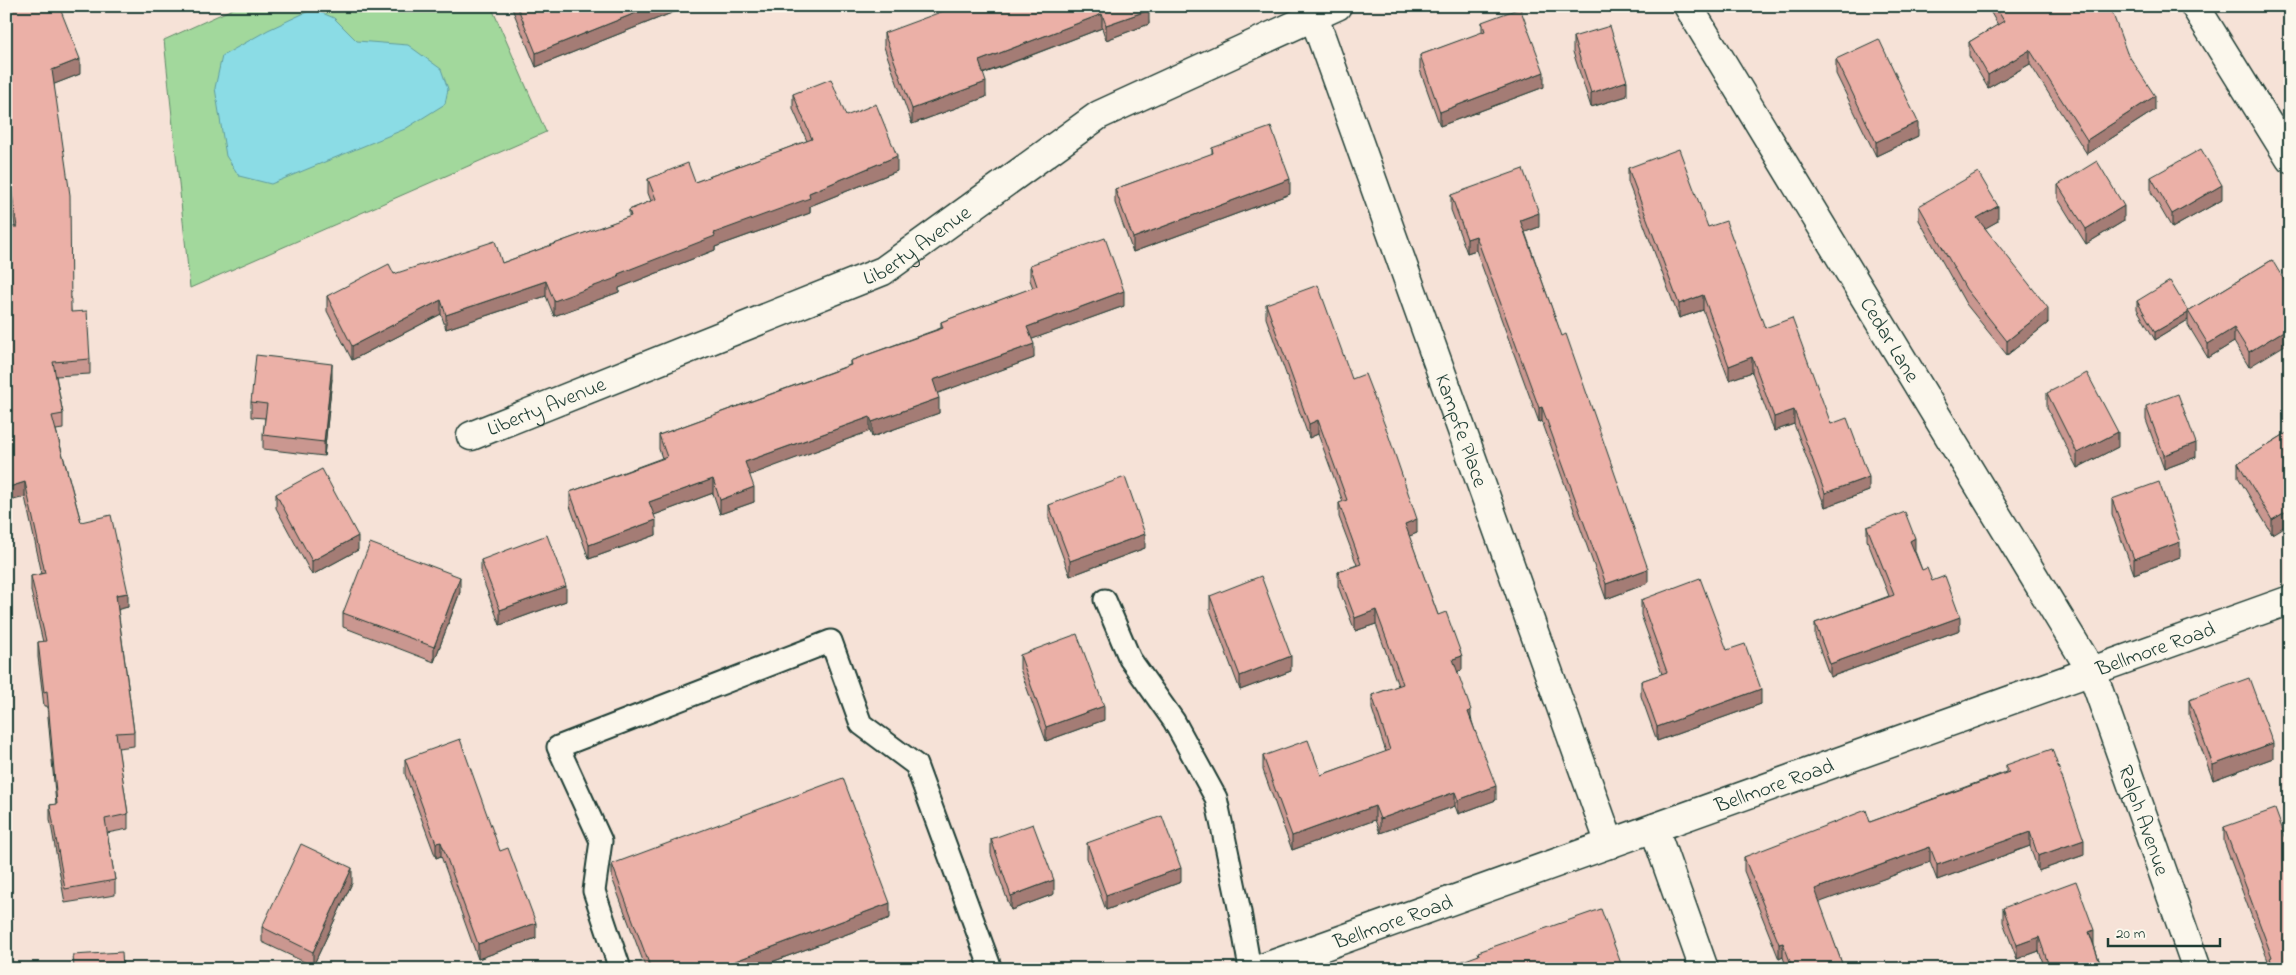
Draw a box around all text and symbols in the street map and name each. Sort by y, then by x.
street label: Liberty Avenue [859,199,978,294]
street label: Cedar Lane [1851,292,1926,389]
street label: Liberty Avenue [483,370,611,445]
street label: Kampfe Place [1426,370,1494,492]
street label: Bellmore Road [2091,615,2220,686]
street label: Bellmore Road [1710,752,1839,822]
street label: Ralph Avenue [2109,761,2176,881]
street label: Bellmore Road [1329,888,1457,959]
scale bar [2108,915,2221,947]
text: 20 m [2116,923,2146,945]

